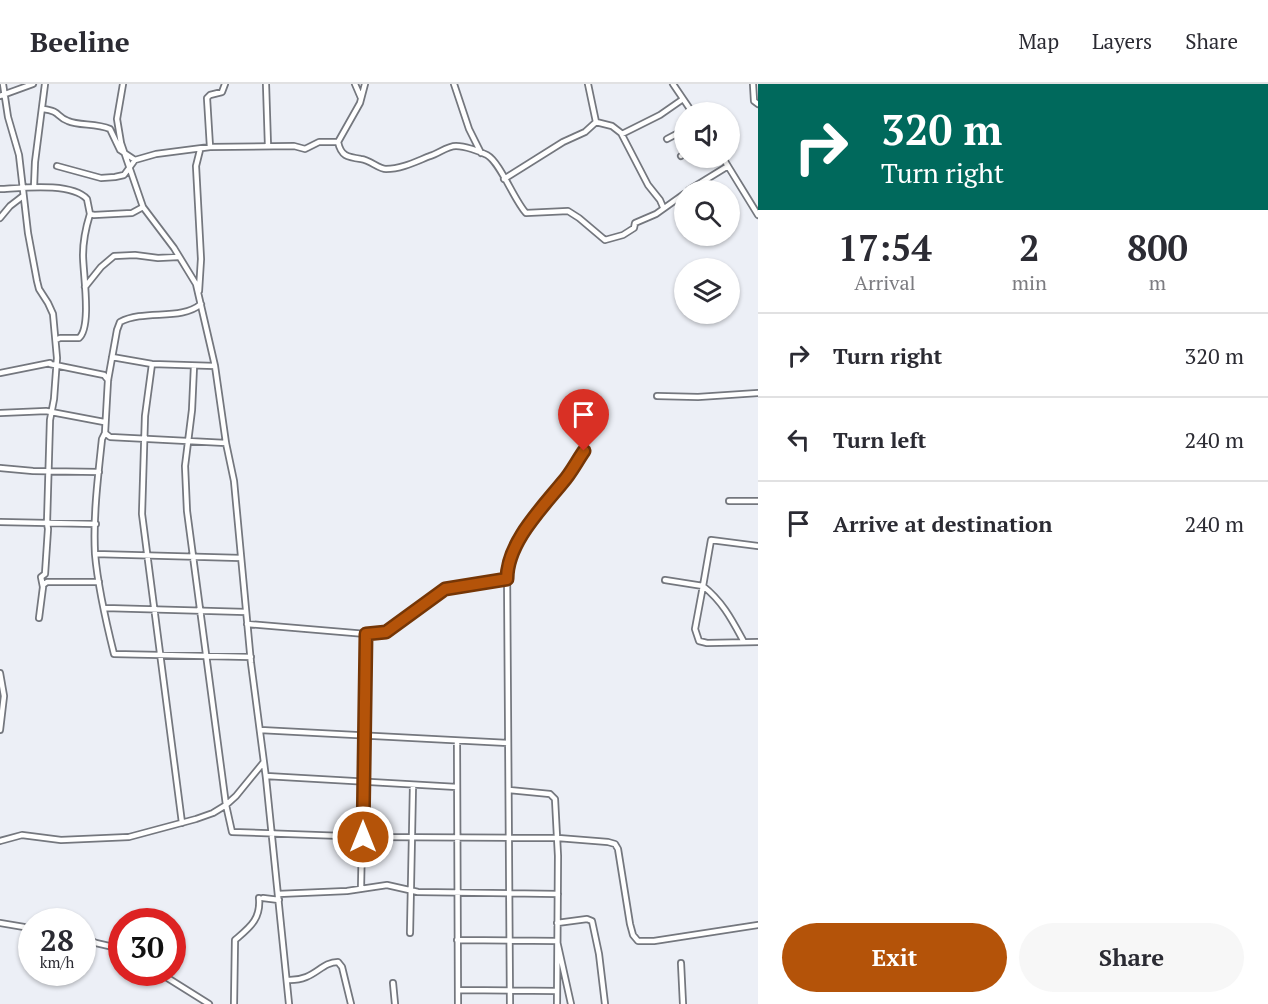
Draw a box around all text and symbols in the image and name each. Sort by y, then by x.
text: Beeline [30,23,130,60]
text: Map [1018,27,1059,55]
text: Layers [1092,27,1152,55]
text: Share [1185,27,1238,55]
text: 320 m [881,101,1002,157]
map controls [674,102,740,324]
button: sound [674,102,740,168]
icon: right [782,108,860,186]
text: Turn right [881,155,1004,191]
button: search [674,180,740,246]
text: 17:54 [838,224,932,271]
text: 2 [1019,224,1040,271]
text: 800 [1127,224,1188,271]
button: layers [674,258,740,324]
text: Arrival [854,269,916,296]
text: min [1012,269,1047,296]
text: m [1149,269,1166,296]
icon: right [782,339,815,372]
text: Turn right [833,341,942,370]
text: 320 m [1184,341,1244,370]
pin [558,389,609,451]
icon: arrive [567,398,600,431]
icon: left [782,423,815,456]
text: Turn left [833,425,926,454]
text: 240 m [1184,425,1244,454]
icon: arrive [782,507,815,540]
text: Arrive at destination [833,509,1052,538]
text: 240 m [1184,509,1244,538]
position arrow [331,805,395,869]
speed limit sign: 30 [108,908,186,986]
text: 28 [40,920,74,960]
button: Exit [782,923,1007,992]
button: Share [1019,923,1244,992]
text: km/h [40,952,74,972]

